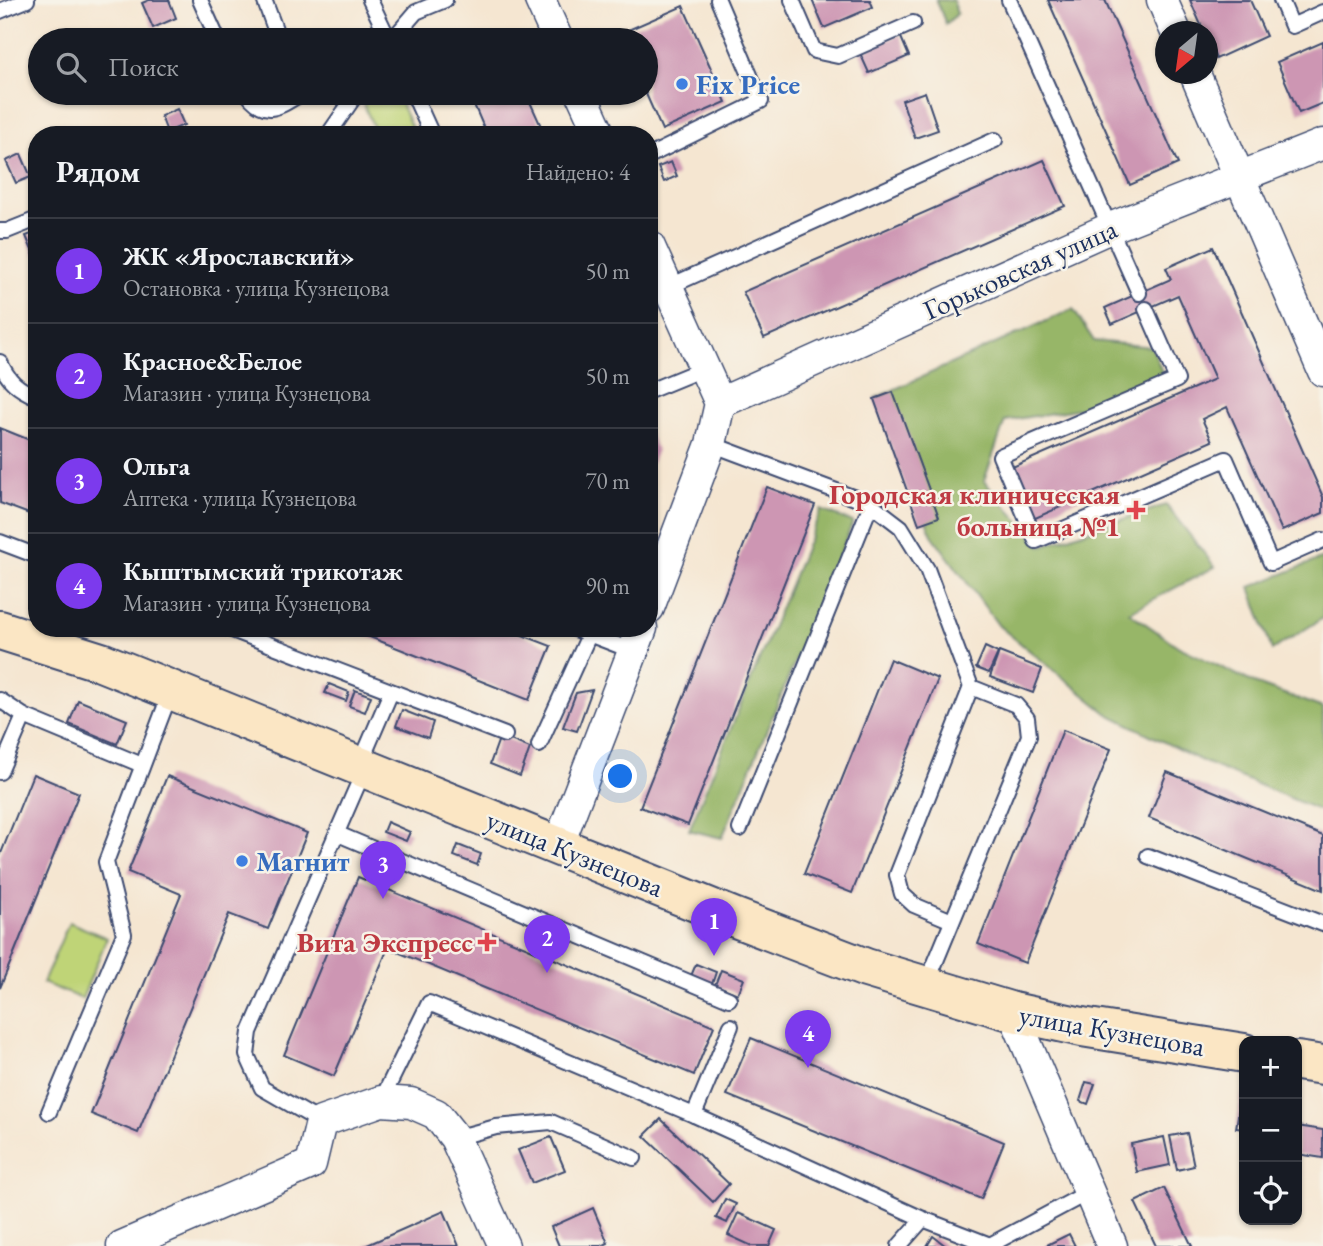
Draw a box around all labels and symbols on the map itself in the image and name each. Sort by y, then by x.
north arrow [1155,21,1218,84]
place label: Fix Price [696,66,800,102]
marker: Fix Price [674,76,690,92]
street label: Горьковская улица [917,210,1123,328]
place label: Городская клиническая больница №1 [829,476,1120,544]
marker: Городская клиническая больница №1 [1126,500,1146,520]
your location [603,759,637,793]
street label: улица Кузнецова [481,801,670,905]
pin: 3 [360,841,406,899]
place label: Магнит [256,843,350,879]
marker: Магнит [234,853,250,869]
pin: 1 [691,898,737,956]
pin: 2 [524,915,570,973]
place label: Вита Экспресс [297,924,473,960]
marker: Вита Экспресс [479,934,495,950]
street label: улица Кузнецова [1016,996,1208,1064]
pin: 4 [785,1010,831,1068]

